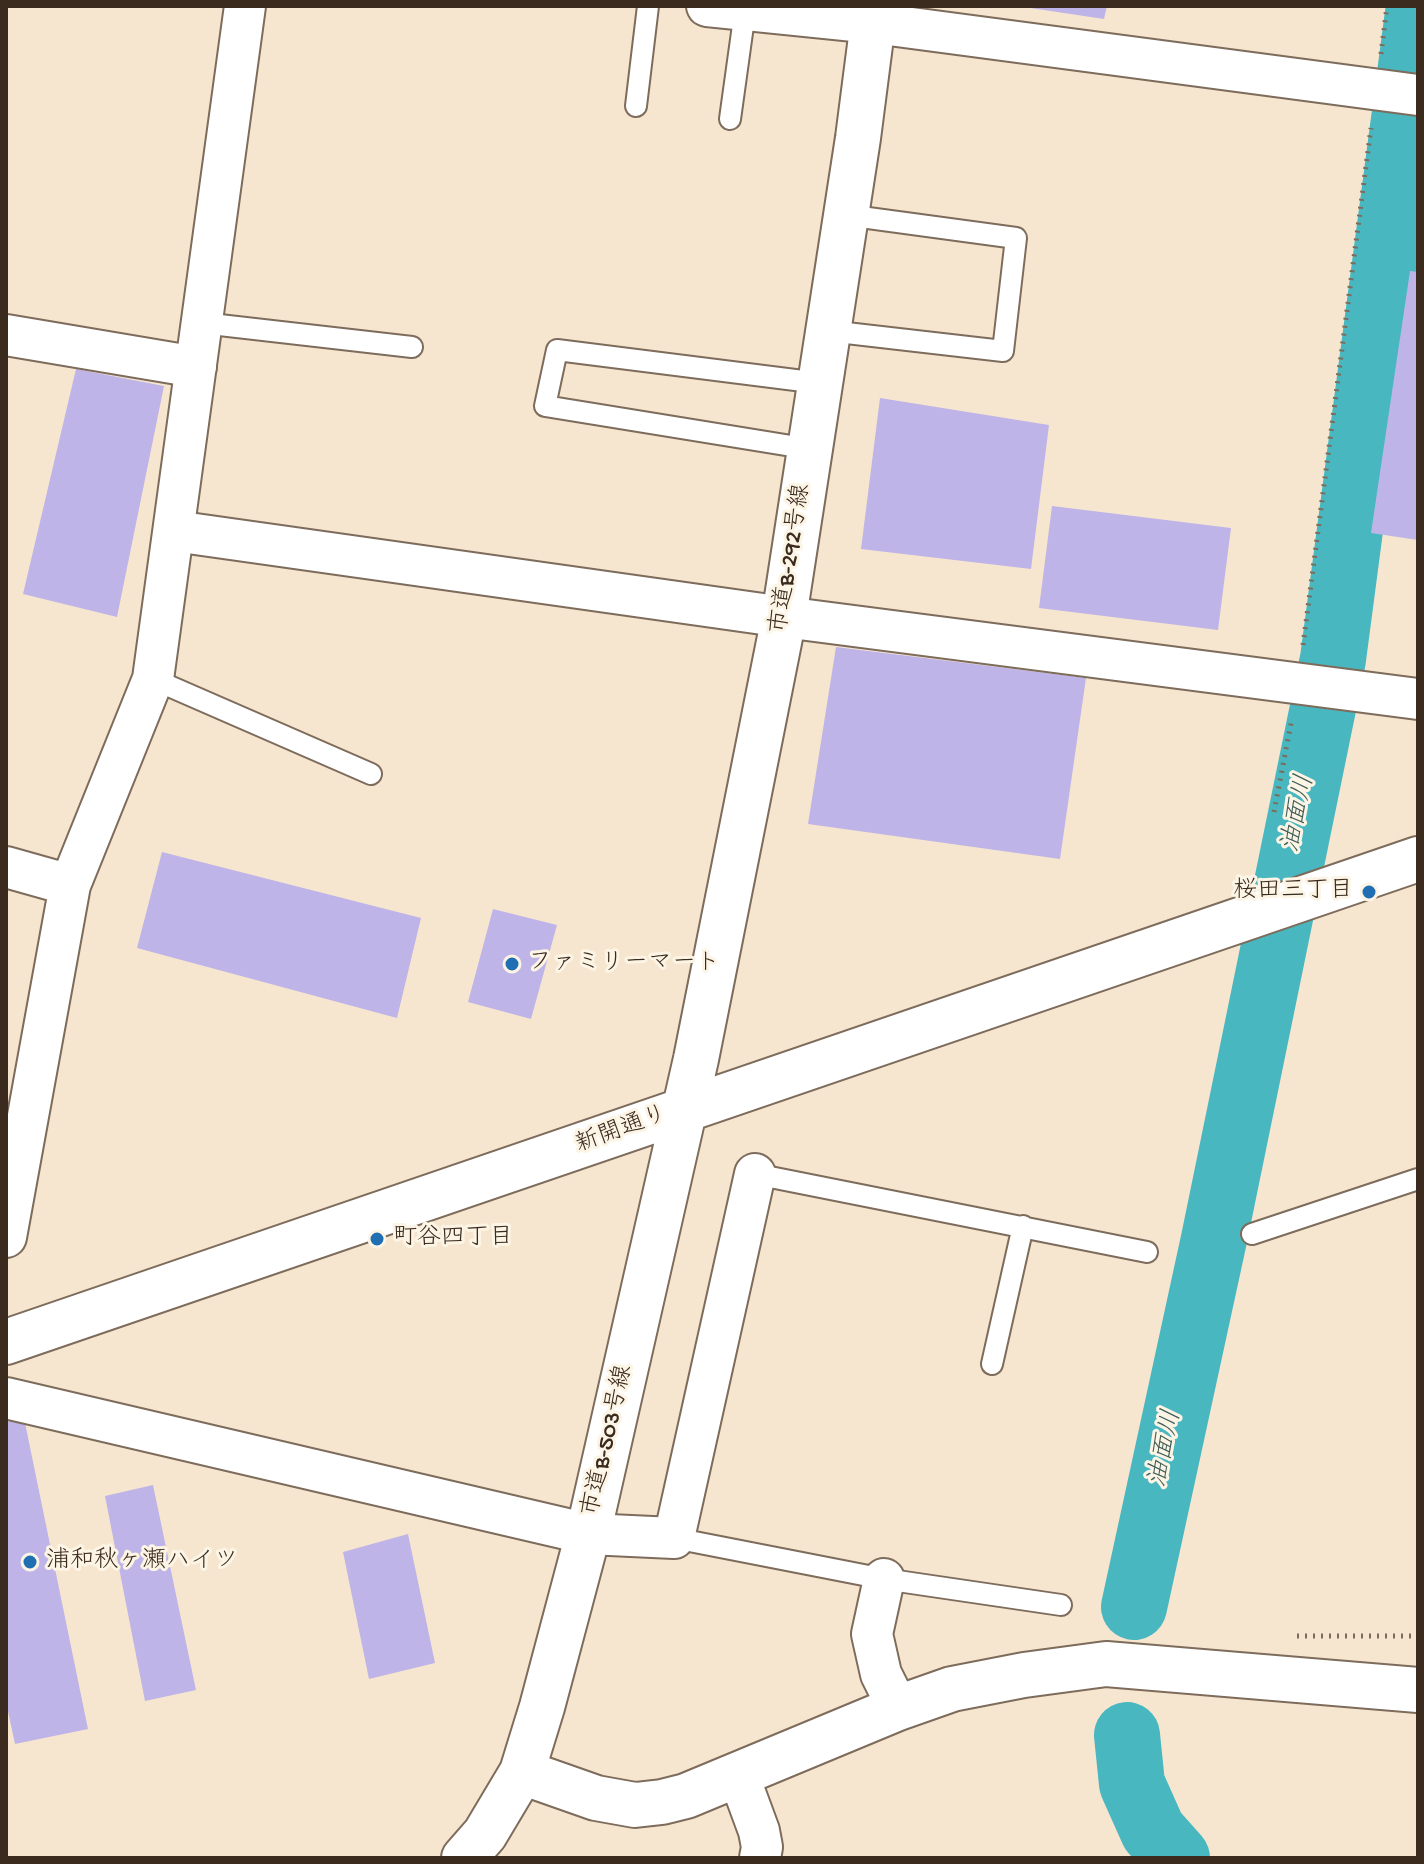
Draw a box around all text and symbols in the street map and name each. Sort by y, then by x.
street label: 市道B-292号線 [766,482,818,636]
water label: 油面川 [1277,773,1323,855]
place label: 桜田三丁目 [1233,878,1353,906]
marker: 桜田三丁目 [1360,883,1378,901]
place label: ファミリーマート [528,950,720,978]
marker: ファミリーマート [503,955,521,973]
street label: 新開通り [572,1101,672,1161]
place label: 町谷四丁目 [393,1225,513,1253]
marker: 町谷四丁目 [368,1230,386,1248]
street label: 市道B-503号線 [578,1362,640,1520]
water label: 油面川 [1144,1408,1190,1490]
place label: 浦和秋ヶ瀬ハイツ [46,1548,238,1576]
marker: 浦和秋ヶ瀬ハイツ [21,1553,39,1571]

